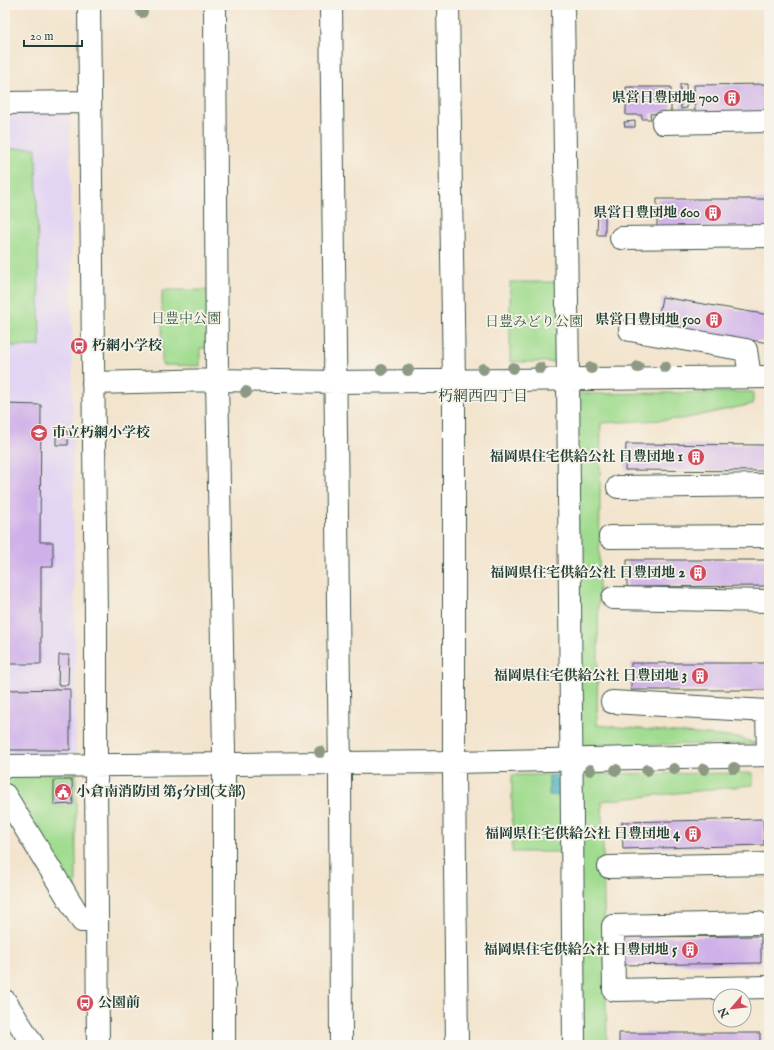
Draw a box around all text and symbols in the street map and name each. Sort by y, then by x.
scale bar [24,22,82,48]
text: 20 m [30,29,53,44]
building icon: 県営日豊団地 700 [722,88,742,108]
place label: 県営日豊団地 700 [612,89,719,107]
building icon: 県営日豊団地 600 [703,203,723,223]
place label: 県営日豊団地 600 [593,204,700,222]
park label: 日豊中公園 [151,310,221,328]
building icon: 県営日豊団地 500 [704,310,724,330]
place label: 県営日豊団地 500 [595,311,701,329]
park label: 日豊みどり公園 [485,313,583,331]
bus stop icon: 朽網小学校 [69,336,89,356]
place label: 朽網小学校 [92,337,162,355]
district label: 朽網西四丁目 [438,387,528,406]
school or university icon: 市立朽網小学校 [29,423,49,443]
place label: 市立朽網小学校 [52,424,150,442]
building icon: 福岡県住宅供給公社 日豊団地 1 [686,447,706,467]
place label: 福岡県住宅供給公社 日豊団地 1 [490,448,683,466]
building icon: 福岡県住宅供給公社 日豊団地 2 [688,563,708,583]
place label: 福岡県住宅供給公社 日豊団地 2 [490,564,685,582]
building icon: 福岡県住宅供給公社 日豊団地 3 [690,666,710,686]
place label: 福岡県住宅供給公社 日豊団地 3 [494,667,687,685]
public building icon: 小倉南消防団 第5分団(支部) [53,782,73,802]
place label: 小倉南消防団 第5分団(支部) [76,783,246,801]
building icon: 福岡県住宅供給公社 日豊団地 4 [683,824,703,844]
place label: 福岡県住宅供給公社 日豊団地 4 [485,825,681,843]
building icon: 福岡県住宅供給公社 日豊団地 5 [680,940,700,960]
place label: 福岡県住宅供給公社 日豊団地 5 [484,941,677,959]
north arrow [712,988,752,1028]
bus stop icon: 公園前 [75,993,95,1013]
place label: 公園前 [98,994,140,1012]
text: N [715,1004,733,1021]

